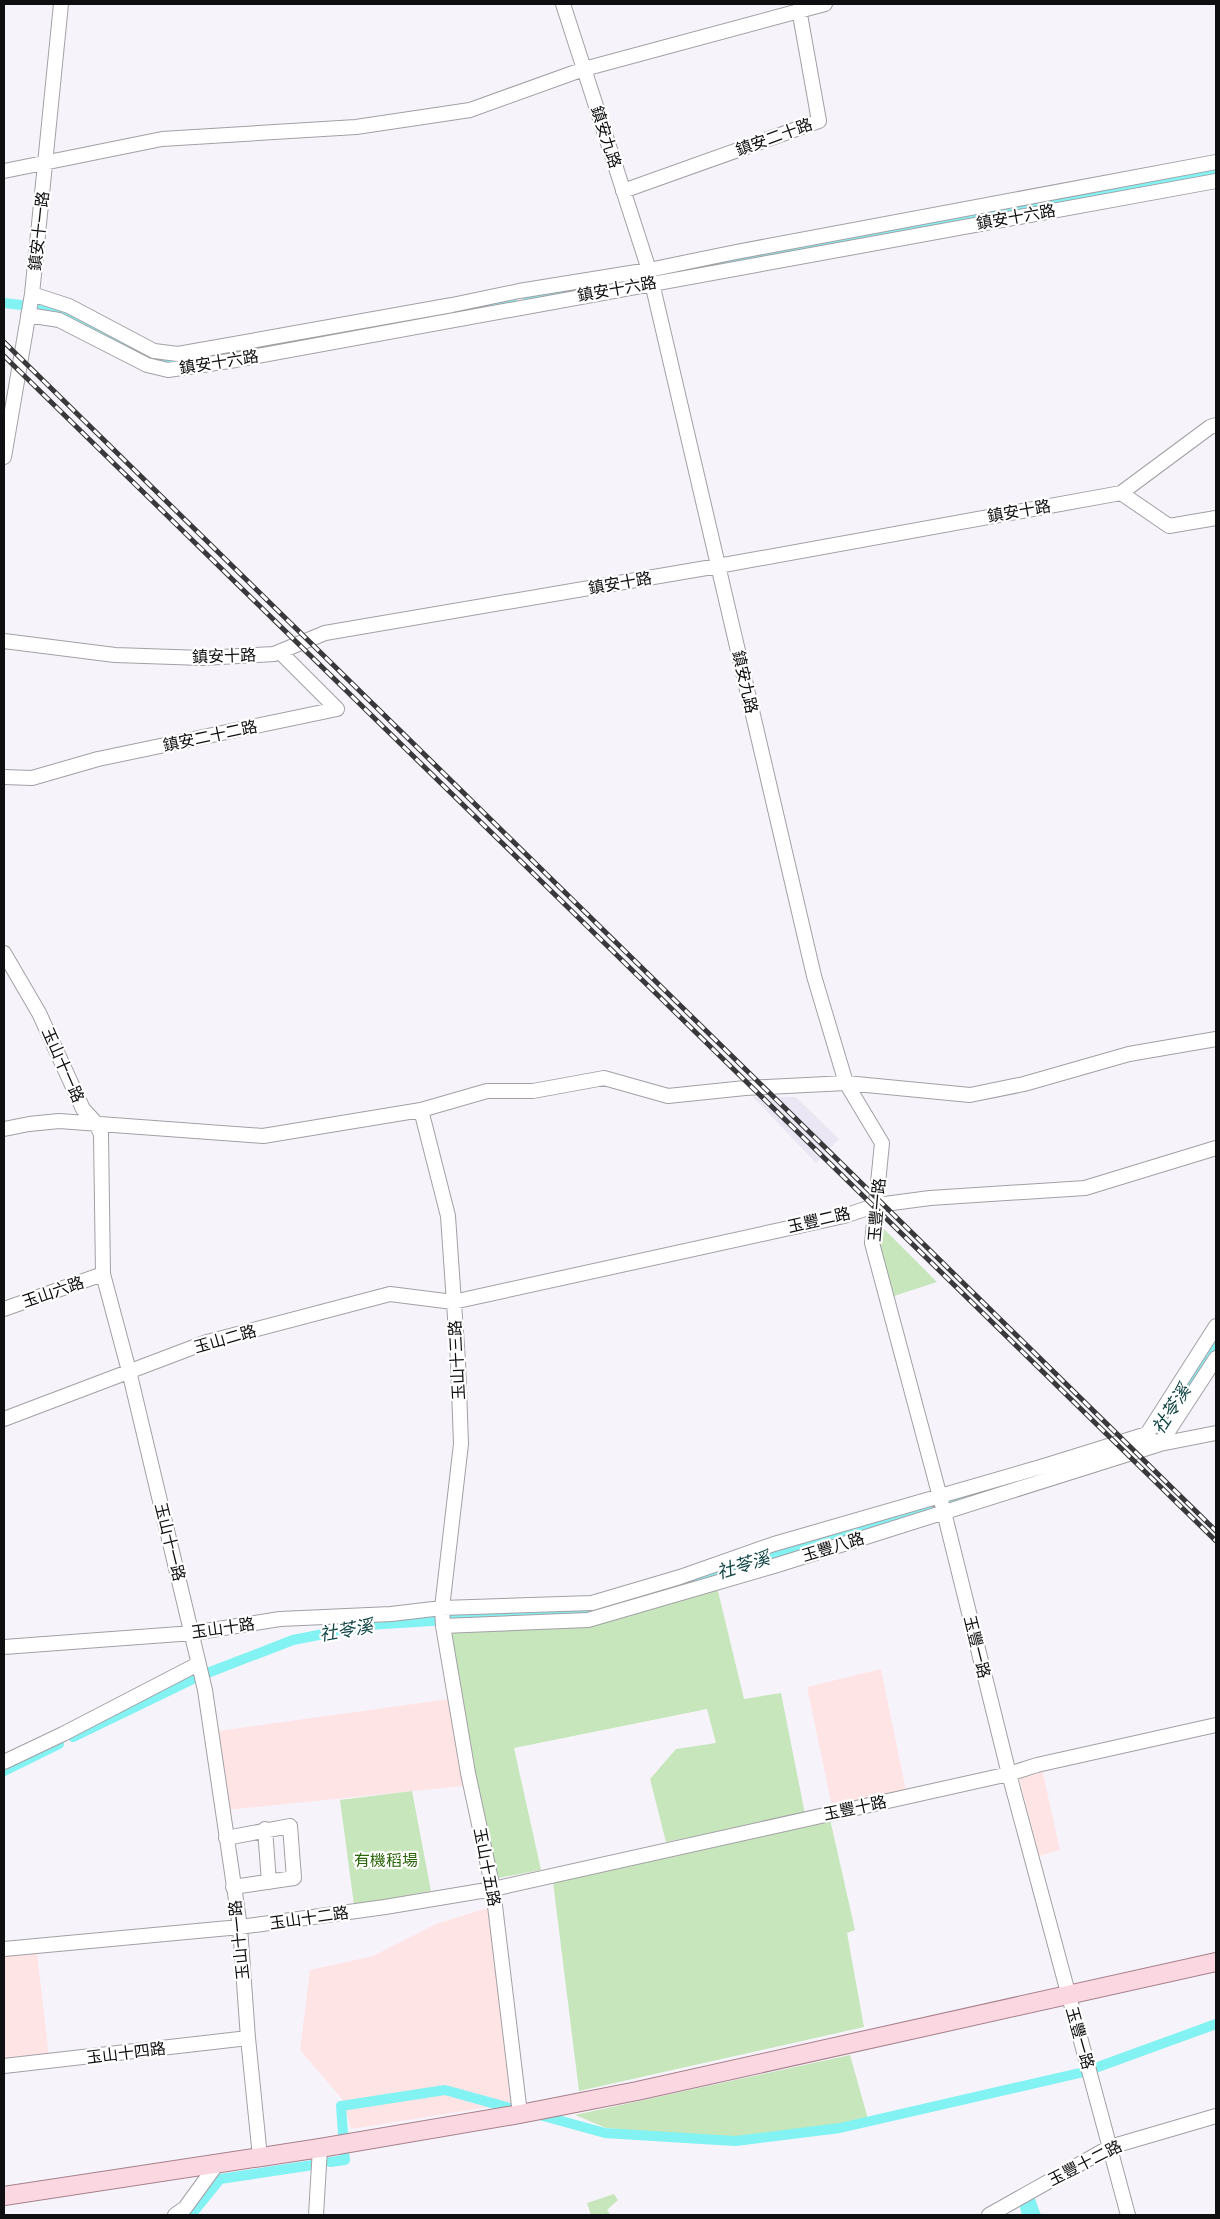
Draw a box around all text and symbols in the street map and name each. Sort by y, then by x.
street label: 鎮安九路 [586,103,626,171]
street label: 鎮安二十路 [733,113,815,161]
street label: 鎮安十一路 [24,190,54,272]
street label: 鎮安十六路 [975,200,1057,234]
street label: 鎮安十六路 [576,272,658,306]
street label: 鎮安十六路 [178,345,260,379]
street label: 鎮安十路 [986,495,1052,527]
street label: 鎮安十路 [587,567,653,599]
street label: 鎮安十路 [192,644,256,668]
street label: 鎮安九路 [728,648,762,716]
street label: 鎮安二十二路 [161,716,259,756]
street label: 玉山十一路 [37,1024,89,1106]
street label: 玉豐一路 [864,1177,890,1243]
street label: 玉豐二路 [785,1203,853,1237]
street label: 玉山六路 [19,1272,87,1312]
street label: 玉山十三路 [444,1319,470,1401]
street label: 玉山二路 [191,1320,259,1358]
water label: 社苓溪 [1147,1378,1197,1438]
street label: 玉山十一路 [150,1501,190,1583]
street label: 玉豐八路 [799,1528,867,1566]
water label: 社苓溪 [714,1545,775,1584]
street label: 玉山十路 [190,1613,256,1643]
water label: 社苓溪 [317,1613,378,1646]
street label: 玉豐一路 [959,1613,995,1681]
street label: 玉豐十路 [822,1791,888,1825]
street label: 玉山十五路 [469,1826,505,1908]
park label: 有機稻場 [354,1850,418,1871]
street label: 玉山十一路 [224,1899,254,1981]
street label: 玉山十二路 [268,1902,350,1934]
street label: 玉豐一路 [1061,2004,1099,2072]
street label: 玉山十四路 [85,2038,167,2068]
street label: 玉豐十二路 [1045,2135,1125,2191]

